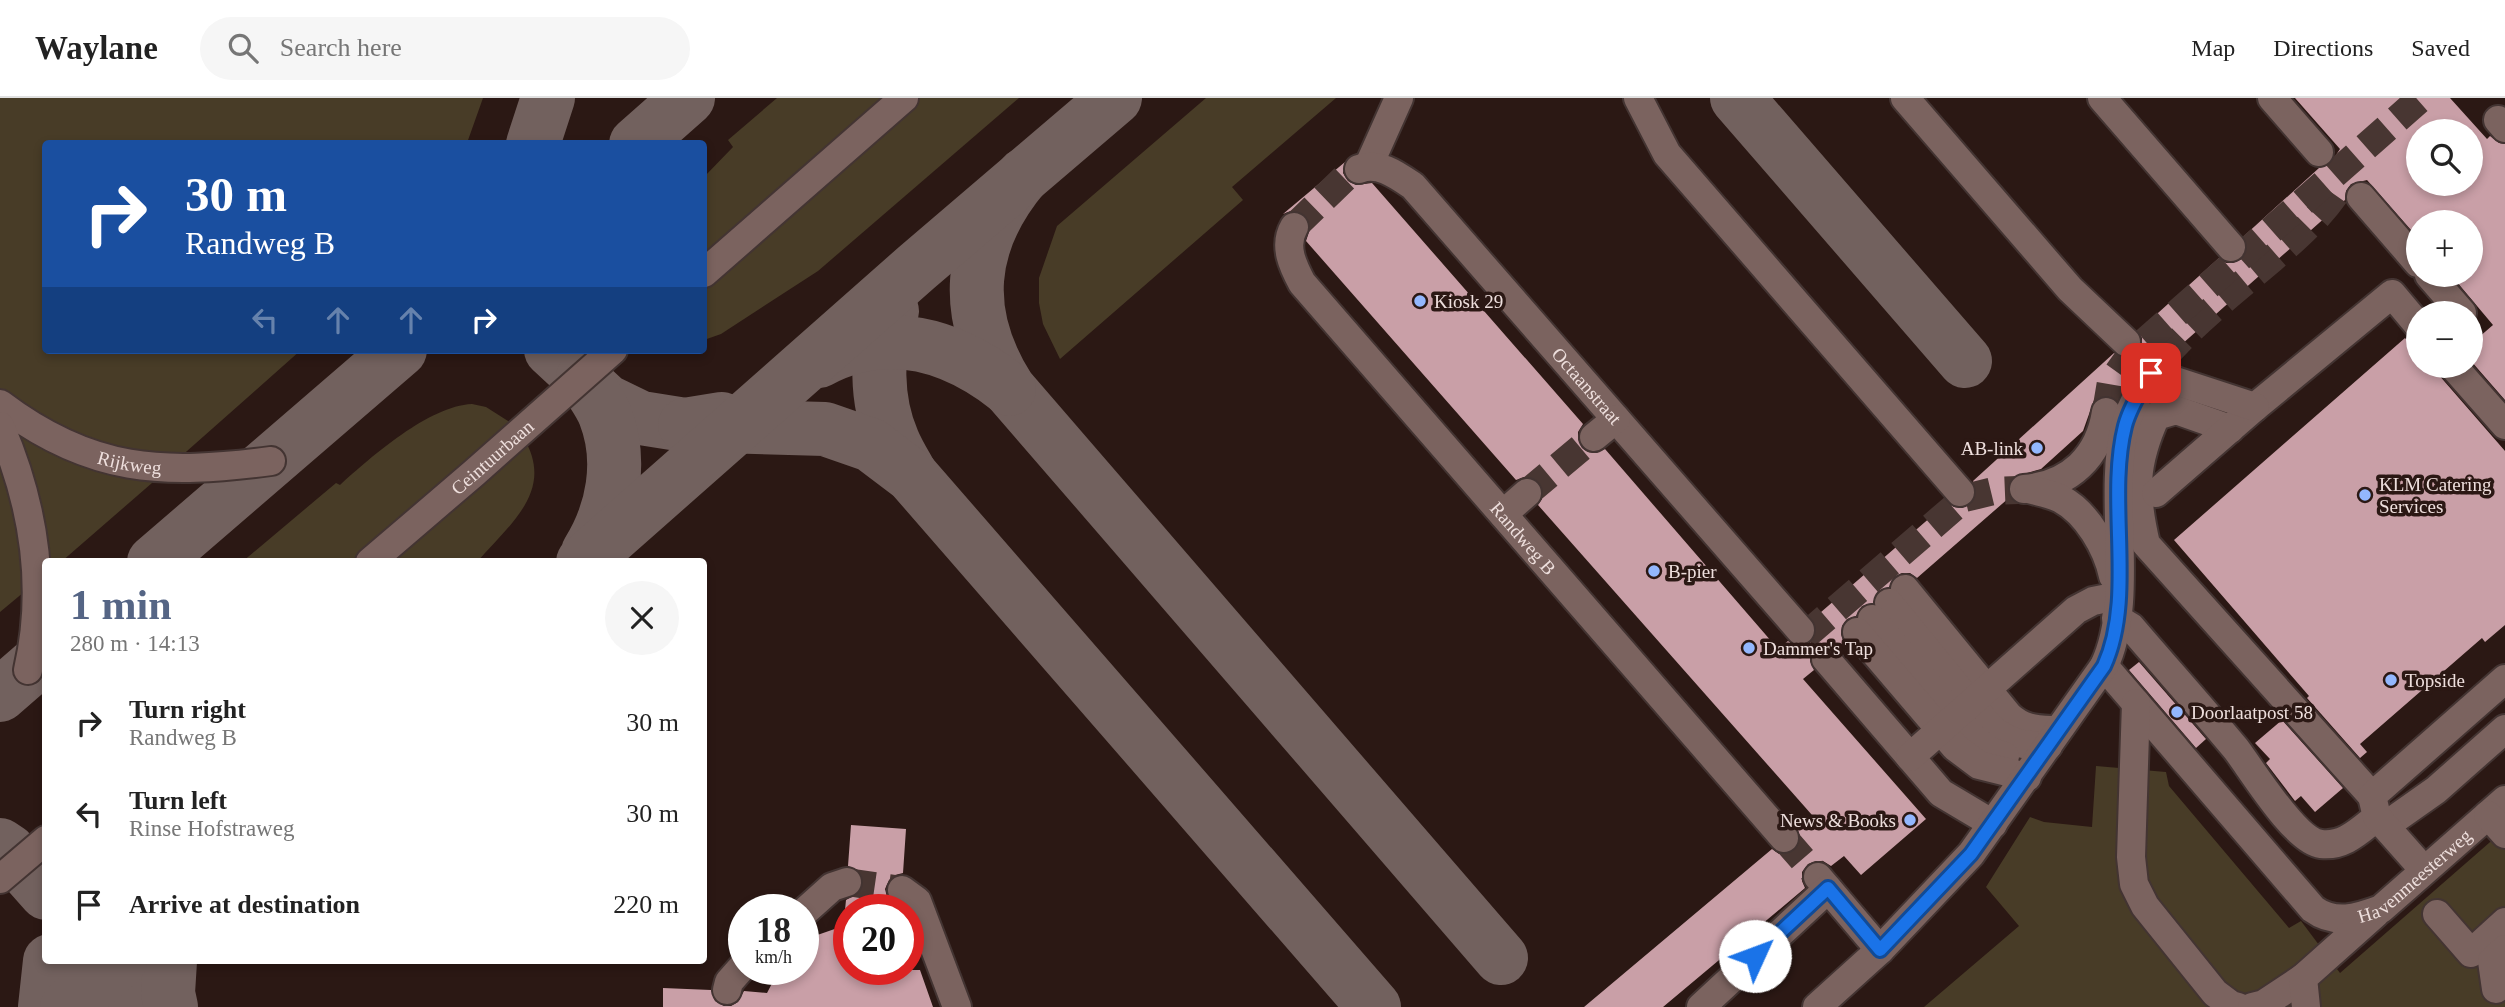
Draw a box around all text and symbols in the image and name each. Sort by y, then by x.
search box [200,17,690,80]
icon: search [224,29,262,67]
text: Waylane [35,30,158,66]
text: Search here [280,33,402,62]
text: Map [2191,35,2235,61]
text: Directions [2273,35,2373,61]
text: Saved [2411,35,2470,61]
map controls [2406,119,2483,378]
button: search [2406,119,2483,196]
text: 30 m [185,167,287,222]
icon: right [70,168,161,259]
button: + [2406,210,2483,287]
text: Randweg B [185,225,335,261]
place label: Kiosk 29 [1434,291,1503,312]
marker: Kiosk 29 [1412,293,1428,309]
icon: left [246,301,284,339]
icon: ahead [319,301,357,339]
icon: ahead [392,301,430,339]
icon: right [465,301,503,339]
button: − [2406,301,2483,378]
street label: Octaanstraat [1548,343,1627,429]
pin [2121,343,2181,403]
icon: arrive [2132,354,2170,392]
street label: Ceintuurbaan [447,415,538,499]
place label: AB-link [1961,438,2023,459]
marker: AB-link [2029,440,2045,456]
street label: Rijkweg [95,446,163,478]
place label: KLM Catering Services [2379,474,2492,517]
marker: KLM Catering Services [2357,487,2373,503]
street label: Randweg B [1486,497,1561,579]
place label: B-pier [1668,561,1717,582]
marker: B-pier [1646,563,1662,579]
button: close [605,581,679,655]
text: 1 min [70,582,172,628]
text: 280 m · 14:13 [70,631,200,656]
place label: Dammer's Tap [1763,638,1873,659]
marker: Dammer's Tap [1741,640,1757,656]
place label: Topside [2405,670,2465,691]
marker: Topside [2383,672,2399,688]
text: Turn right [129,695,246,724]
place label: Doorlaatpost 58 [2191,702,2313,723]
icon: right [70,704,108,742]
marker: Doorlaatpost 58 [2169,704,2185,720]
text: 30 m [626,708,679,737]
text: Randweg B [129,725,237,750]
text: Turn left [129,786,227,815]
icon: left [70,795,108,833]
text: 30 m [626,799,679,828]
place label: News & Books [1780,810,1896,831]
marker: News & Books [1902,812,1918,828]
text: Rinse Hofstraweg [129,816,294,841]
street label: Havenmeesterweg [2355,824,2476,927]
icon: arrive [70,886,108,924]
text: Arrive at destination [129,890,360,919]
text: 220 m [613,890,679,919]
speed limit sign: 20 [833,894,924,985]
text: 18 [756,911,791,950]
position arrow [1718,919,1792,993]
text: km/h [755,947,792,967]

